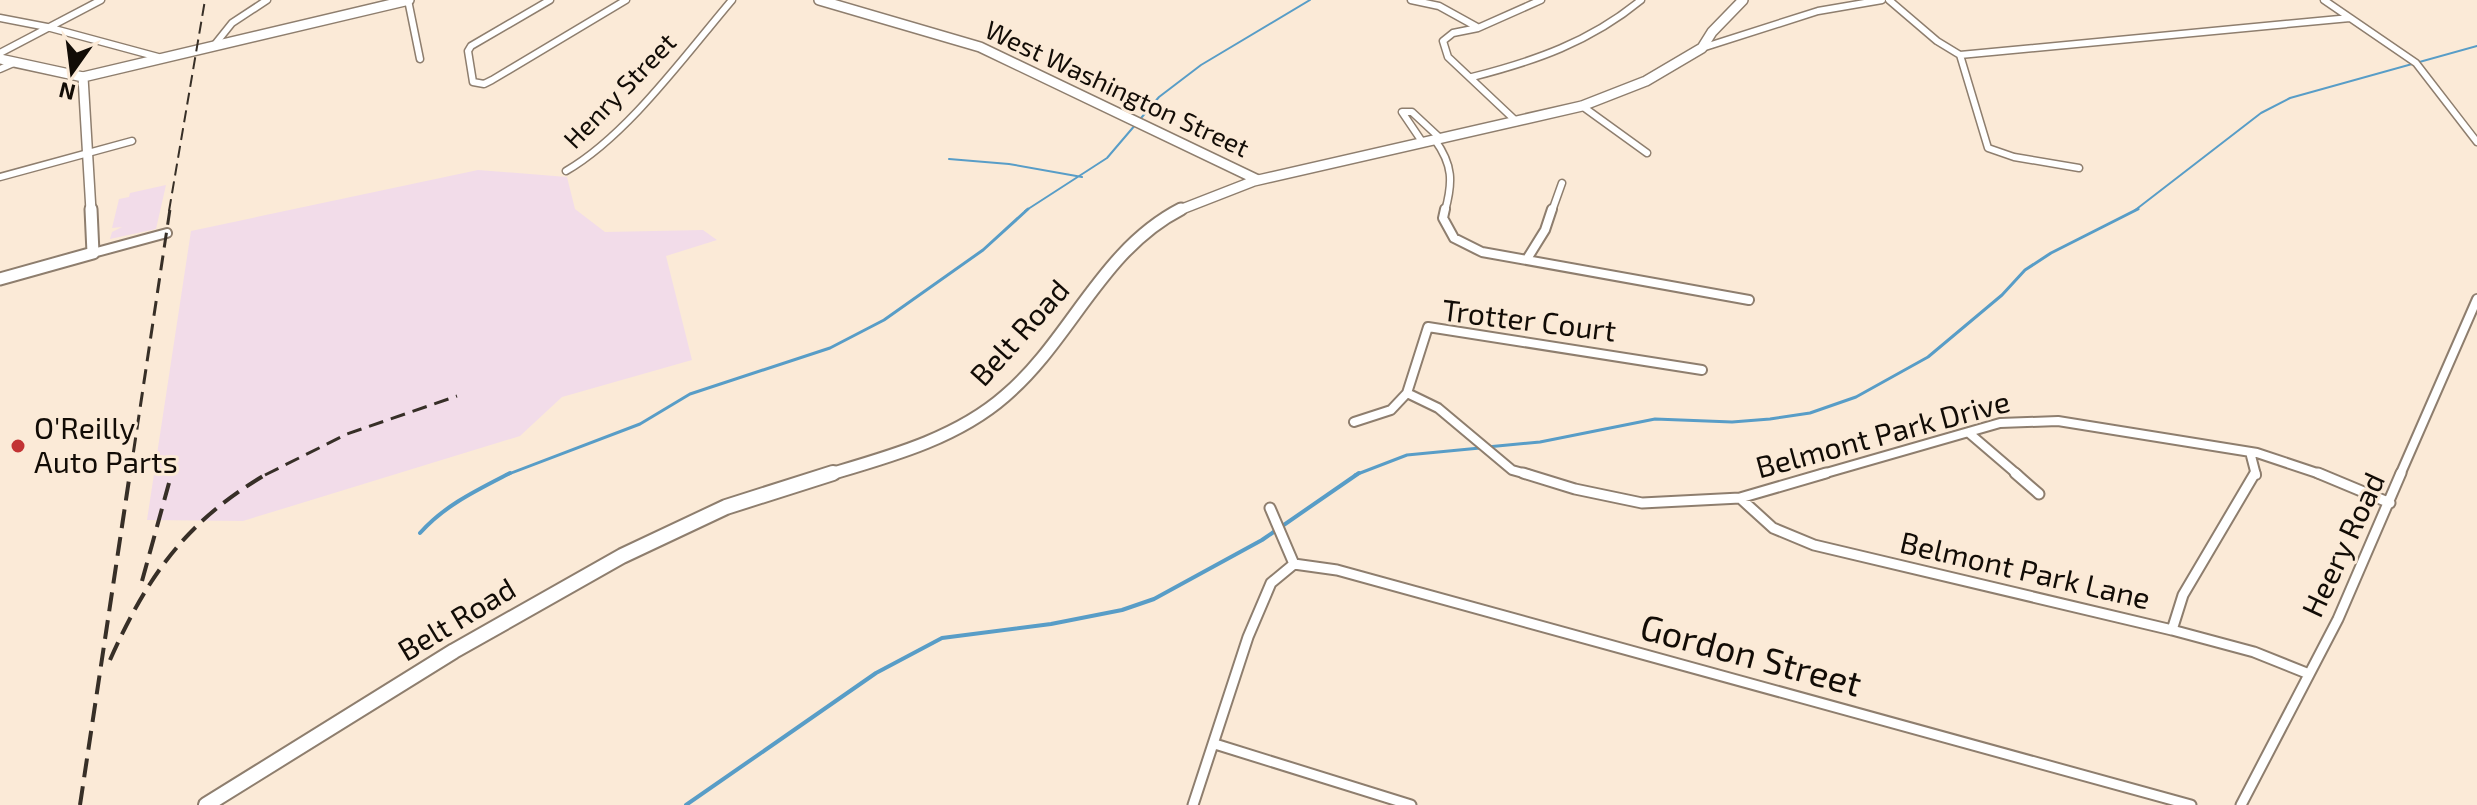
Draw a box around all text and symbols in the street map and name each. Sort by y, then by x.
street label: West Washington Street [981,13,1255,162]
street label: Henry Street [556,26,682,154]
north arrow [32,32,112,112]
text: N [56,78,78,107]
street label: Belt Road [961,271,1076,392]
street label: Trotter Court [1440,290,1618,348]
street label: Belmont Park Drive [1752,382,2013,484]
place label: O'Reilly Auto Parts [34,409,178,479]
marker: O'Reilly Auto Parts [9,437,27,455]
street label: Heery Road [2293,466,2391,622]
street label: Belmont Park Lane [1897,523,2154,615]
street label: Belt Road [391,569,521,667]
street label: Gordon Street [1636,603,1867,704]

